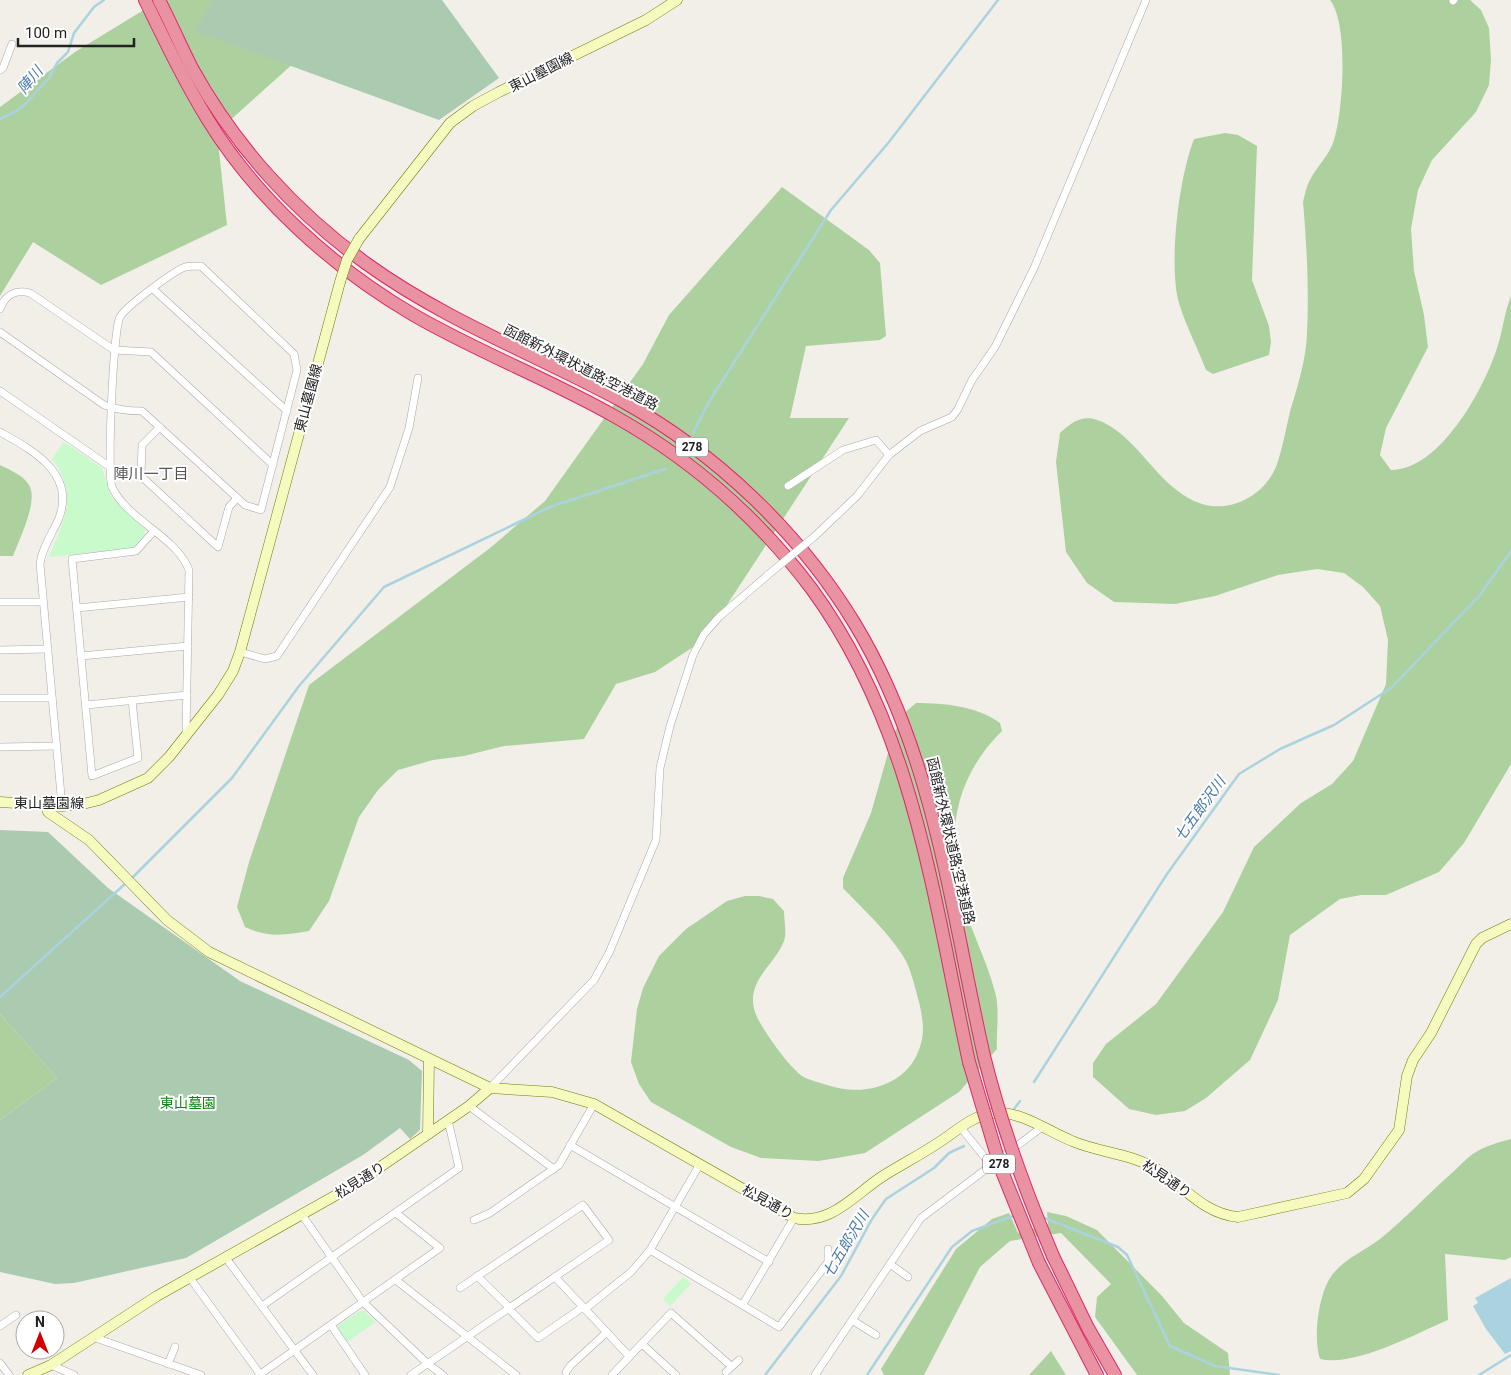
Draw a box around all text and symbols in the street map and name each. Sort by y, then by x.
scale bar [18,15,134,47]
text: 100 m [25,24,67,42]
street label: 東山墓園線 [506,49,576,95]
water label: 陣川 [14,61,48,97]
street label: 函館新外環状道路;空港道路 [501,321,661,413]
street label: 東山墓園線 [291,362,325,434]
road number: 278 [676,438,708,457]
district label: 陣川一丁目 [113,465,189,483]
street label: 函館新外環状道路;空港道路 [924,756,978,926]
water label: 七五郎沢川 [1171,772,1230,845]
street label: 東山墓園線 [14,795,84,811]
park label: 東山墓園 [160,1095,216,1111]
road number: 278 [983,1154,1015,1174]
street label: 松見通り [1139,1157,1195,1201]
street label: 松見通り [332,1158,388,1202]
street label: 松見通り [740,1181,796,1223]
water label: 七五郎沢川 [819,1206,874,1281]
north arrow [15,1310,65,1360]
text: N [35,1314,45,1330]

